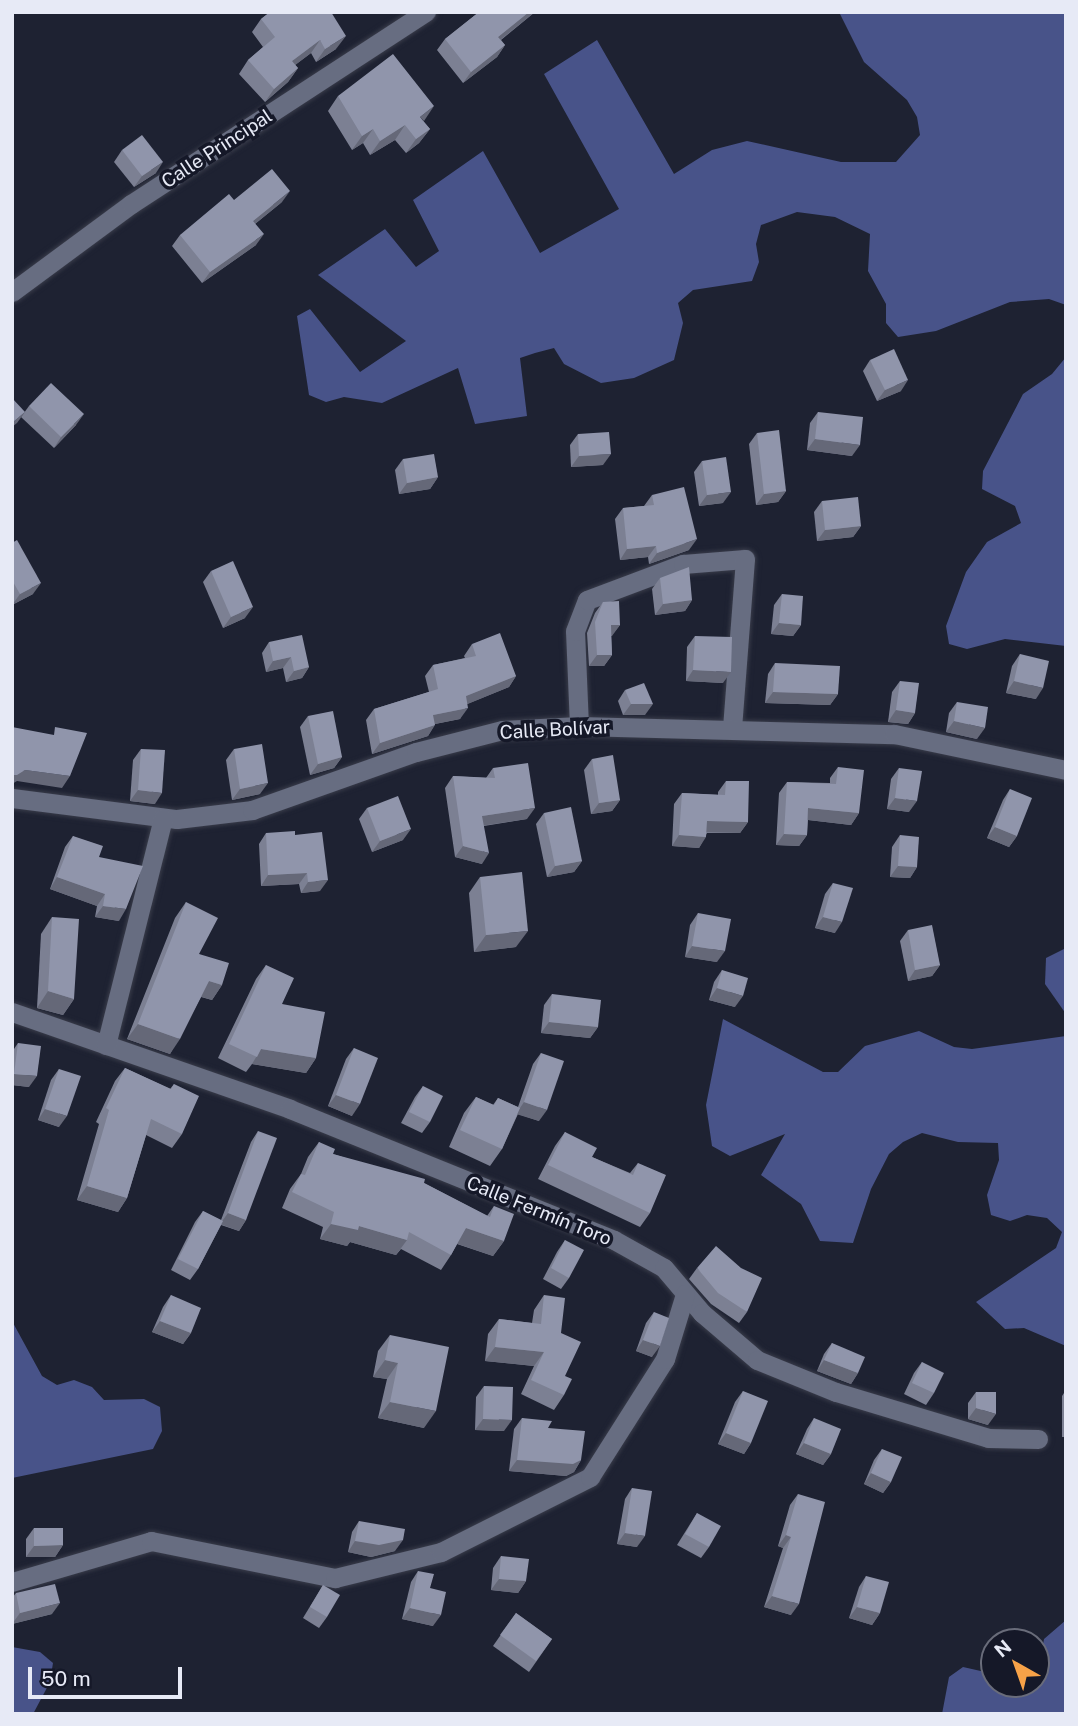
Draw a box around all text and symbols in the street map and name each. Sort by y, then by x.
street label: Calle Principal [157,105,277,193]
street label: Calle Bolívar [499,716,611,744]
street label: Calle Fermín Toro [463,1172,615,1250]
north arrow [980,1628,1050,1698]
text: N [990,1635,1016,1662]
scale bar [32,1652,186,1696]
text: 50 m [41,1666,91,1691]

